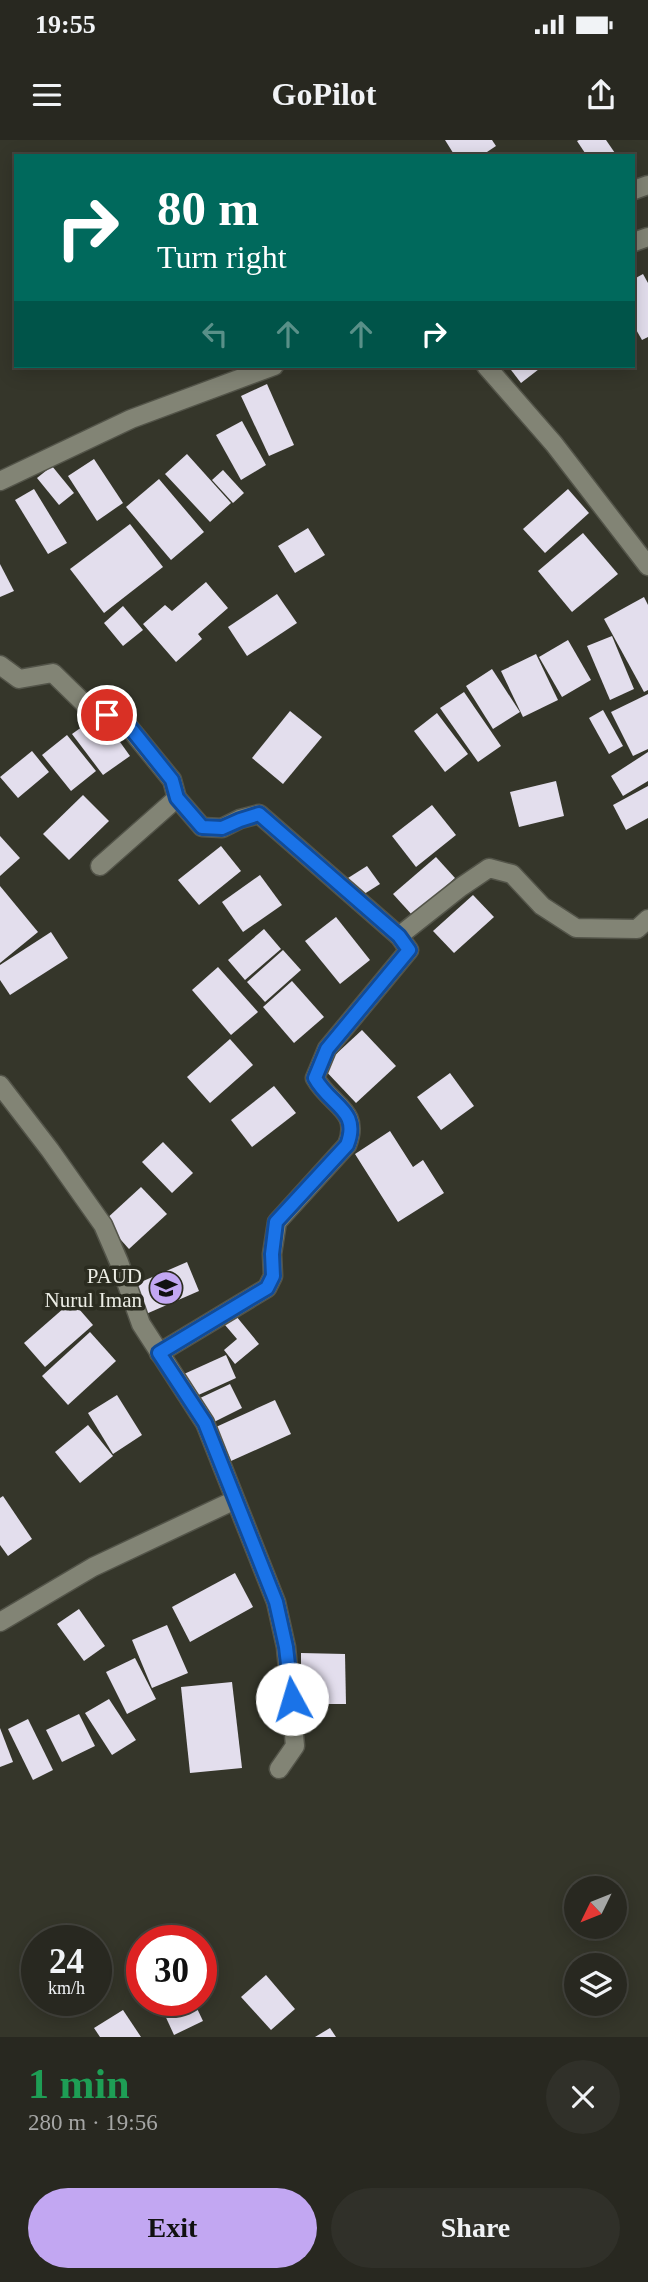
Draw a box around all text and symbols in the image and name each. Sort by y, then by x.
text: 19:55 [35,10,96,39]
icon: menu [28,76,66,114]
text: GoPilot [272,76,376,112]
icon: share [582,76,620,114]
text: 80 m [157,181,259,236]
icon: right [42,182,133,273]
text: Turn right [157,239,287,275]
icon: left [196,315,234,353]
icon: ahead [269,315,307,353]
icon: ahead [342,315,380,353]
icon: right [415,315,453,353]
pin [77,685,137,745]
icon: arrive [88,696,126,734]
place label: PAUD Nurul Iman [45,1264,142,1312]
school or university icon: PAUD Nurul Iman [147,1269,185,1307]
position arrow [255,1662,329,1736]
north arrow [564,1876,626,1939]
map controls [564,1876,627,2016]
speed limit sign: 30 [126,1925,217,2016]
text: 24 [49,1942,84,1981]
button: layers [564,1953,627,2016]
text: km/h [48,1978,85,1998]
button: close [546,2060,620,2134]
text: 1 min [28,2061,130,2107]
text: 280 m · 19:56 [28,2110,158,2135]
button: Exit [28,2188,317,2268]
button: Share [331,2188,620,2268]

